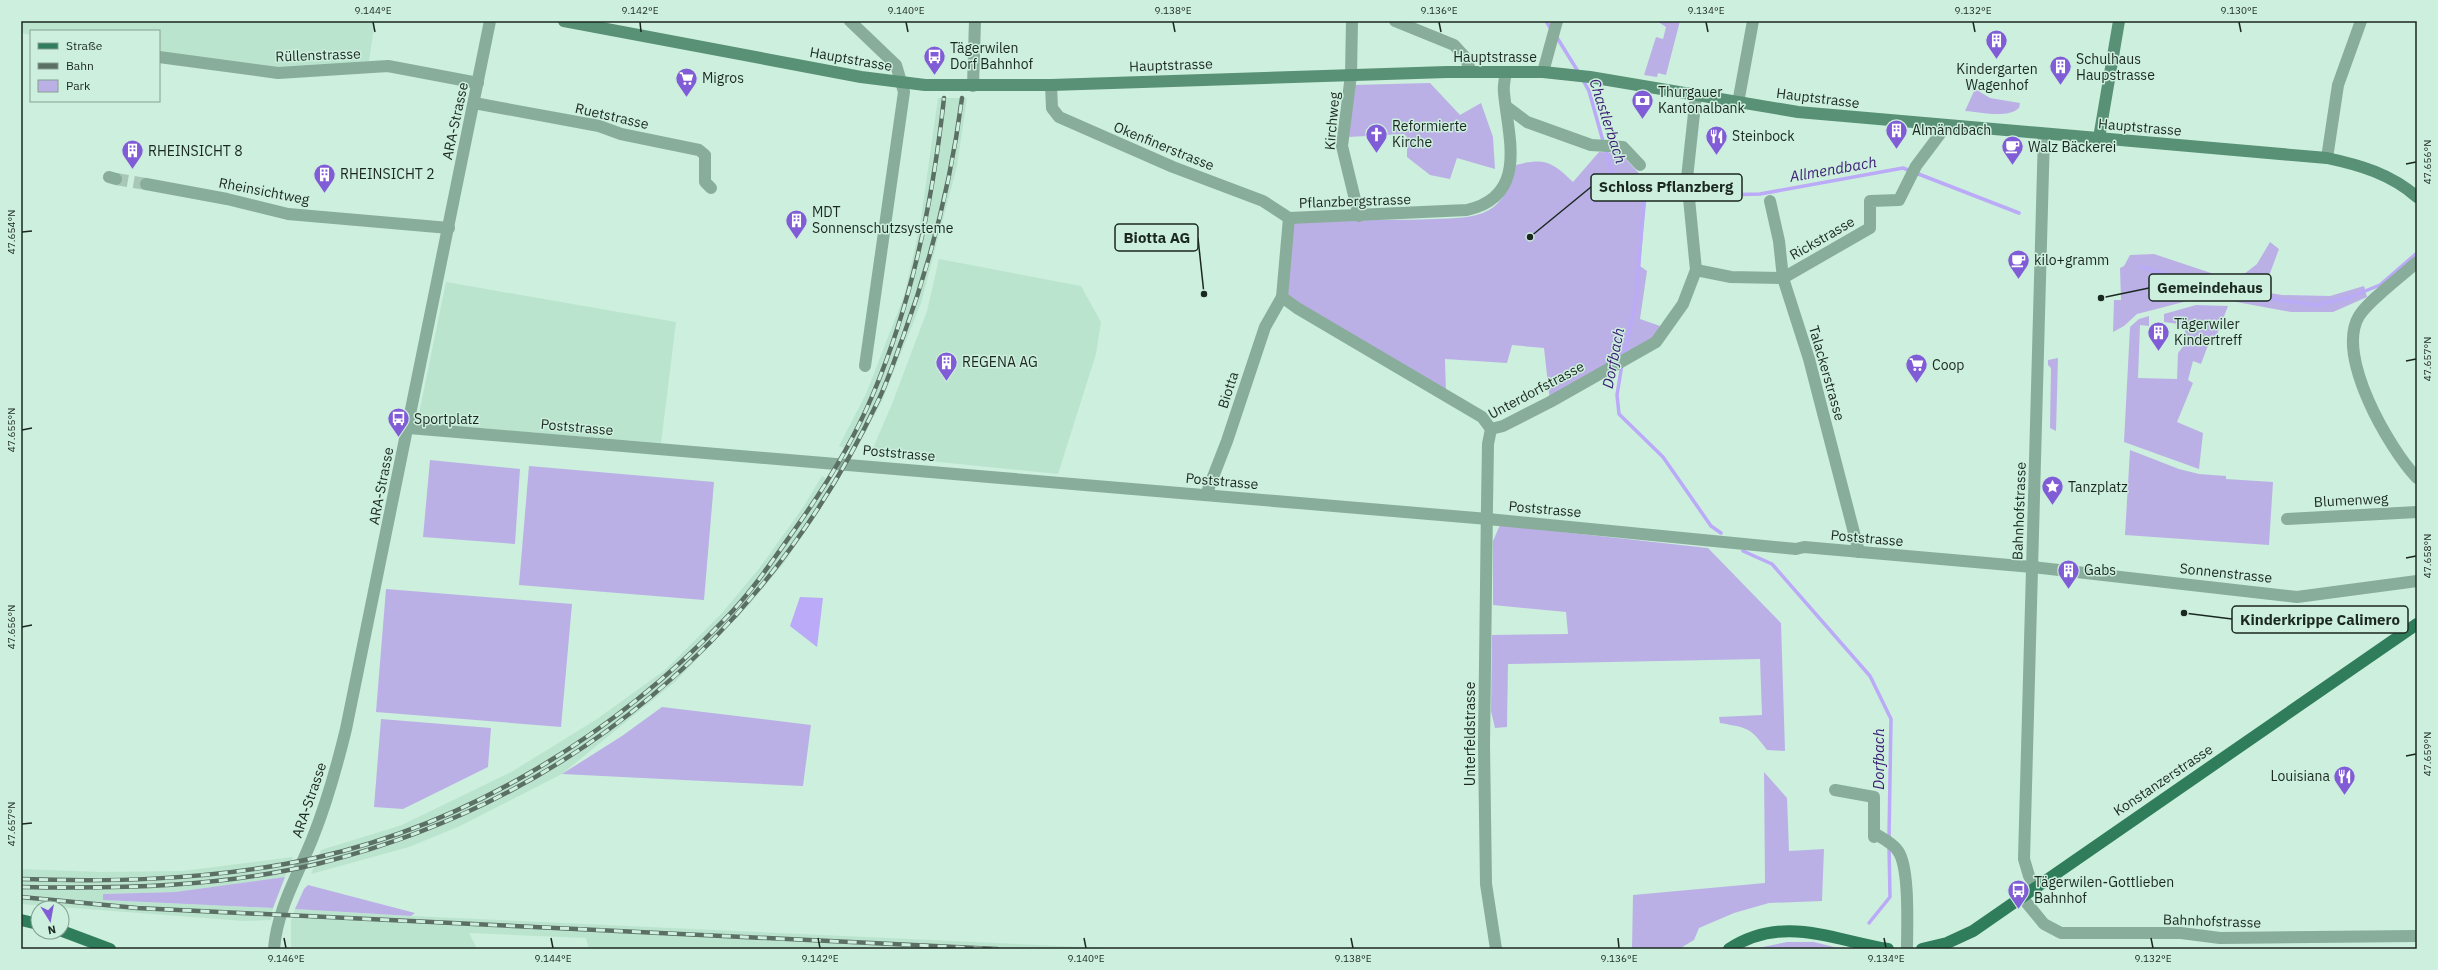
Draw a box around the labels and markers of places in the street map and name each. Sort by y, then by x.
building icon: Kindergarten Wagenhof [1984,28,2010,61]
place label: Tägerwilen Dorf Bahnhof [950,39,1033,73]
bus stop icon: Tägerwilen Dorf Bahnhof [922,43,948,76]
place label: Schulhaus Haupstrasse [2076,50,2155,84]
building icon: Schulhaus Haupstrasse [2048,54,2074,87]
place label: Kindergarten Wagenhof [1956,60,2038,94]
supermarket icon: Migros [673,65,699,98]
place label: Migros [702,69,744,87]
place label: Thurgauer Kantonalbank [1658,83,1746,117]
bank icon: Thurgauer Kantonalbank [1629,87,1655,120]
place label: Reformierte Kirche [1392,117,1467,151]
building icon: Almändbach [1884,117,1910,150]
church icon: Reformierte Kirche [1364,121,1390,154]
place label: Almändbach [1912,121,1991,139]
restaurant icon: Steinbock [1703,123,1729,156]
place label: Steinbock [1732,127,1795,145]
cafe icon: Walz Bäckerei [2000,134,2026,167]
building icon: RHEINSICHT 8 [120,138,146,171]
place label: Walz Bäckerei [2028,138,2116,156]
place label: RHEINSICHT 8 [148,142,243,160]
building icon: RHEINSICHT 2 [311,161,337,194]
place label: RHEINSICHT 2 [340,165,435,183]
callout: Schloss Pflanzberg [1591,174,1742,201]
place label: MDT Sonnenschutzsysteme [812,203,954,237]
building icon: MDT Sonnenschutzsysteme [783,207,809,240]
callout: Biotta AG [1115,224,1198,251]
cafe icon: kilo+gramm [2005,247,2031,280]
place label: kilo+gramm [2034,251,2109,269]
callout: Gemeindehaus [2149,274,2271,301]
place label: Tägerwiler Kindertreff [2174,315,2243,349]
building icon: Tägerwiler Kindertreff [2145,319,2171,352]
building icon: REGENA AG [933,349,959,382]
supermarket icon: Coop [1903,352,1929,385]
place label: REGENA AG [962,353,1038,371]
place label: Coop [1932,356,1965,374]
bus stop icon: Sportplatz [386,406,412,439]
place label: Sportplatz [414,410,480,428]
place icon: Tanzplatz [2039,474,2065,507]
place label: Tanzplatz [2068,478,2128,496]
building icon: Gabs [2056,557,2082,590]
place label: Gabs [2084,561,2116,579]
callout: Kinderkrippe Calimero [2232,606,2408,633]
restaurant icon: Louisiana [2332,763,2358,796]
place label: Louisiana [2271,767,2331,785]
place label: Tägerwilen-Gottlieben Bahnhof [2034,873,2174,907]
bus stop icon: Tägerwilen-Gottlieben Bahnhof [2006,877,2032,910]

